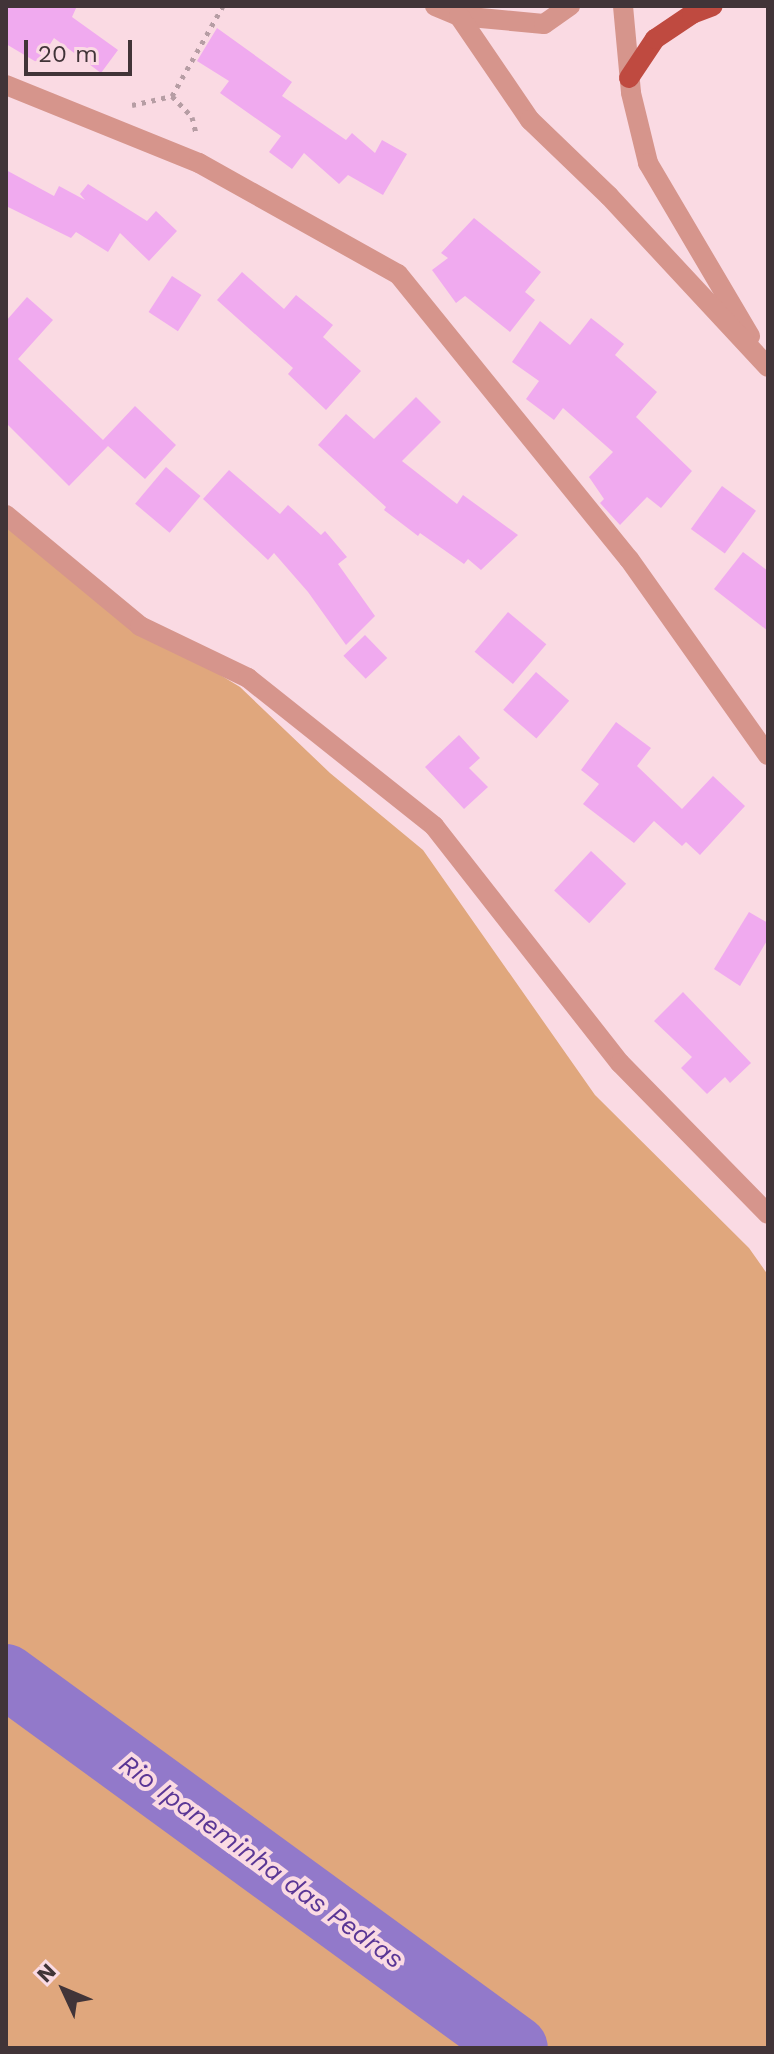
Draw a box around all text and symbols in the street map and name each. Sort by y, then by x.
scale bar [28,24,136,74]
text: 20 m [38,40,98,68]
water label: Rio Ipaneminha das Pedras [113,1748,409,1976]
north arrow [24,1950,104,2030]
text: N [32,1958,61,1988]

